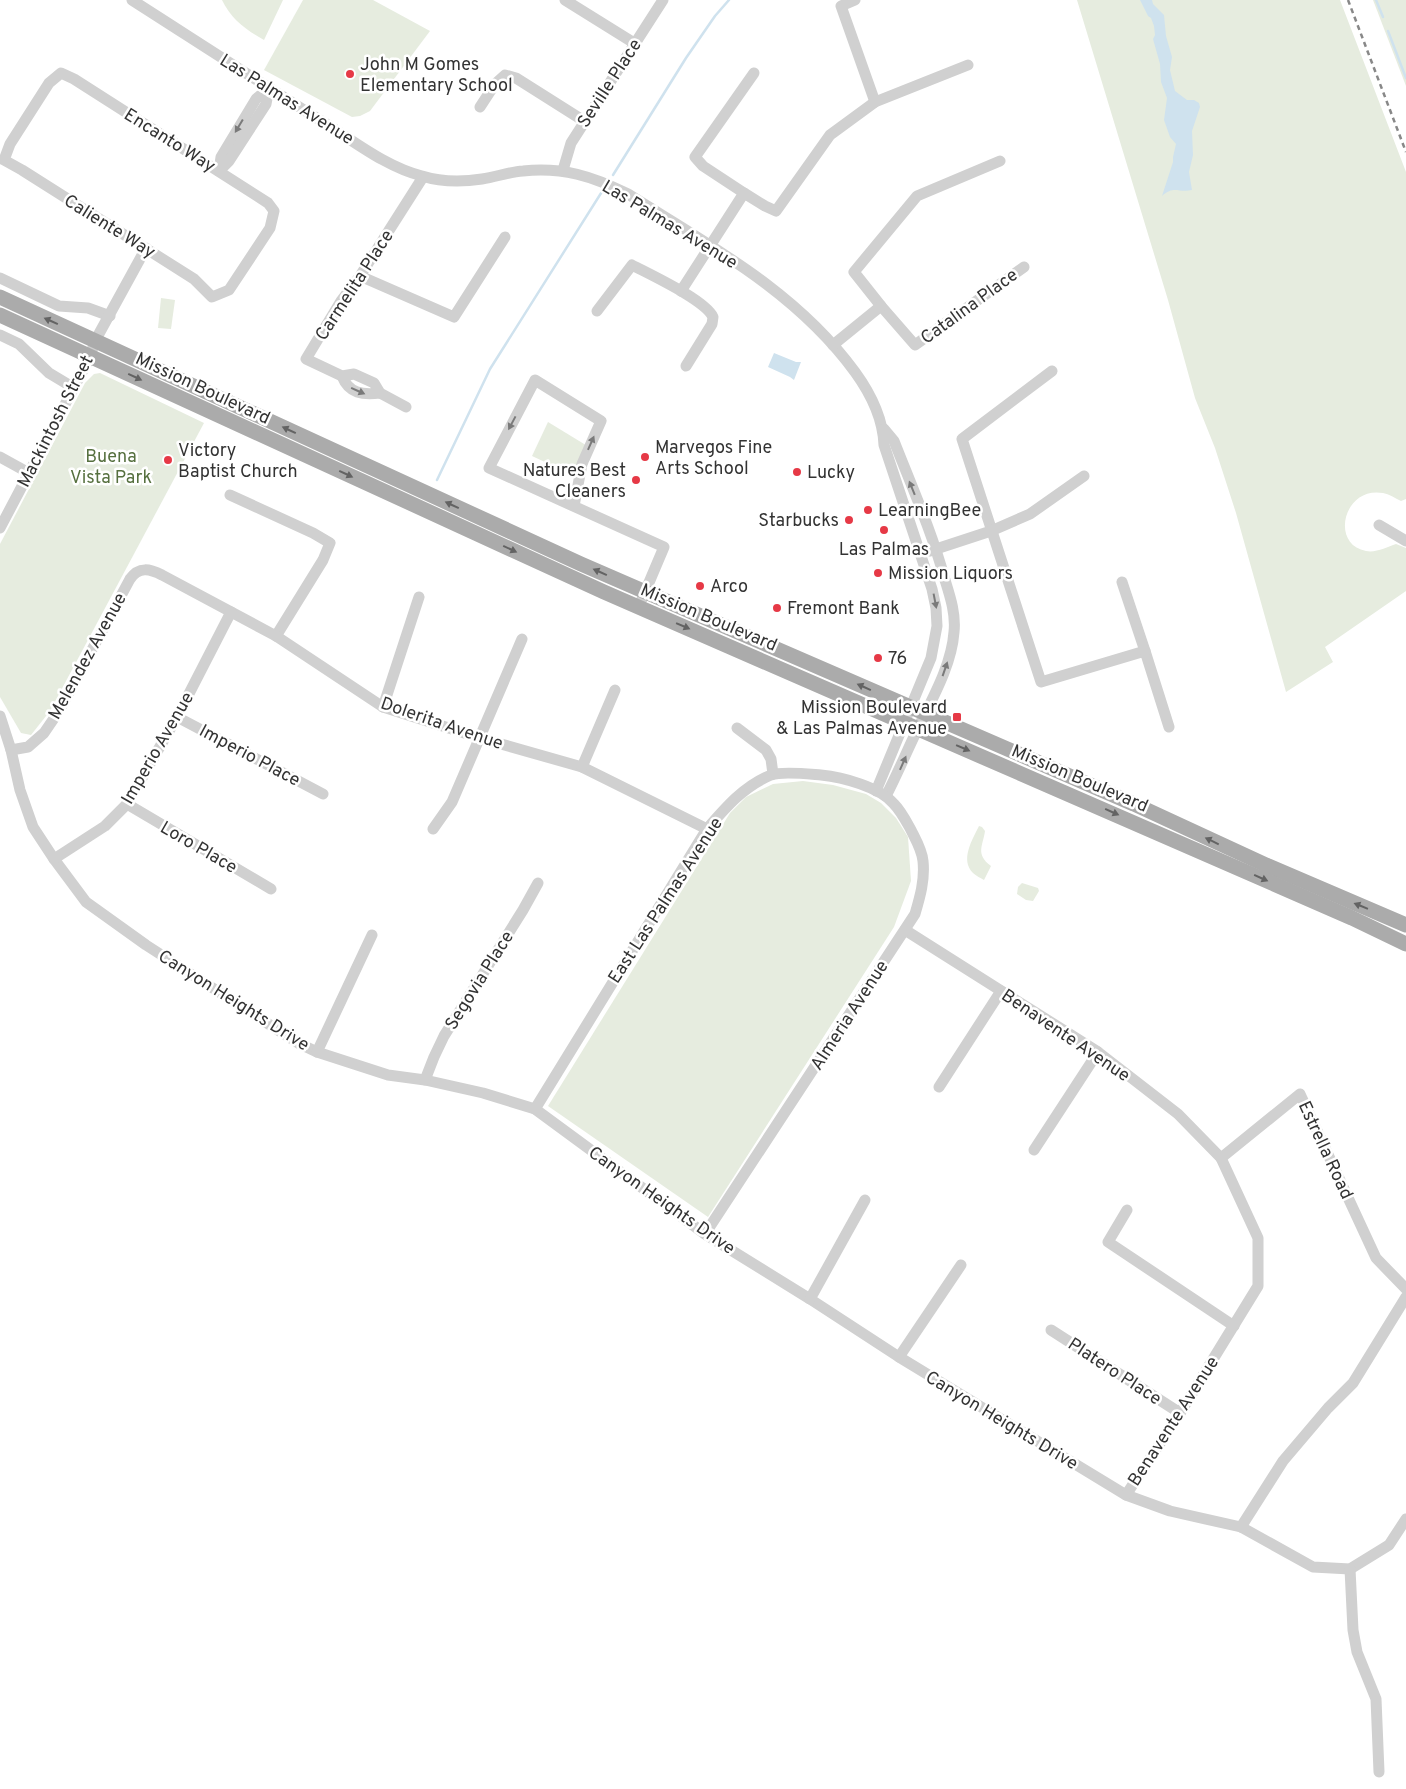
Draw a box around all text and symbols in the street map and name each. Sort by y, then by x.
street label: Seville Place [573,35,648,133]
street label: Las Palmas Avenue [215,50,358,151]
place label: John M Gomes Elementary School [360,54,513,98]
marker: John M Gomes Elementary School [344,68,356,80]
street label: Encanto Way [119,104,219,178]
one-way arrow [235,120,244,133]
street label: Las Palmas Avenue [597,176,741,275]
street label: Caliente Way [59,190,159,265]
street label: Carmelita Place [311,226,400,346]
street label: Catalina Place [917,264,1023,350]
one-way arrow [44,316,58,324]
street label: Mission Boulevard [131,348,273,431]
street label: Mackintosh Street [13,352,100,492]
one-way arrow [128,374,142,382]
one-way arrow [350,386,365,395]
one-way arrow [508,417,517,430]
one-way arrow [282,426,296,434]
one-way arrow [588,436,596,450]
place label: Marvegos Fine Arts School [655,437,772,481]
place label: Victory Baptist Church [178,440,298,484]
park label: Buena Vista Park [70,446,152,490]
marker: Marvegos Fine Arts School [639,451,651,463]
marker: Victory Baptist Church [162,454,174,466]
place label: Natures Best Cleaners [523,460,626,504]
place label: Lucky [807,462,855,485]
marker: Lucky [791,466,803,478]
one-way arrow [339,471,353,479]
marker: Natures Best Cleaners [630,474,642,486]
one-way arrow [908,480,915,495]
place label: LearningBee [878,500,981,523]
one-way arrow [445,501,459,509]
marker: LearningBee [862,504,874,516]
place label: Starbucks [758,510,839,533]
marker: Starbucks [843,514,855,526]
marker: Las Palmas [878,524,890,536]
place label: Las Palmas [839,539,929,562]
one-way arrow [503,546,517,554]
place label: Mission Liquors [888,563,1013,586]
marker: Mission Liquors [872,567,884,579]
one-way arrow [593,568,607,576]
place label: Arco [710,576,748,599]
street label: Mission Boulevard [637,579,780,658]
marker: Arco [694,580,706,592]
street label: Melendez Avenue [44,589,133,724]
one-way arrow [931,593,939,609]
place label: Fremont Bank [787,598,900,621]
marker: Fremont Bank [771,602,783,614]
one-way arrow [676,623,690,631]
place label: 76 [888,648,907,671]
marker: 76 [872,652,884,664]
one-way arrow [941,661,949,676]
one-way arrow [857,682,871,690]
street label: Imperio Avenue [117,688,200,809]
street label: Dolerita Avenue [377,693,506,756]
place label: Mission Boulevard & Las Palmas Avenue [776,697,947,741]
marker: Mission Boulevard & Las Palmas Avenue [951,711,963,723]
street label: Imperio Place [195,720,304,793]
street label: Mission Boulevard [1008,740,1151,819]
one-way arrow [956,744,970,752]
one-way arrow [899,756,907,770]
one-way arrow [1105,809,1119,817]
street label: East Las Palmas Avenue [604,813,729,988]
street label: Loro Place [155,817,241,880]
one-way arrow [1205,837,1220,845]
one-way arrow [1254,875,1268,883]
one-way arrow [1354,902,1368,910]
street label: Segovia Place [441,927,520,1035]
street label: Canyon Heights Drive [153,945,313,1057]
street label: Almeria Avenue [806,956,894,1075]
street label: Benavente Avenue [996,985,1134,1088]
street label: Estrella Road [1292,1098,1357,1203]
street label: Canyon Heights Drive [583,1142,739,1261]
street label: Platero Place [1063,1333,1165,1411]
street label: Benavente Avenue [1124,1353,1225,1491]
street label: Canyon Heights Drive [921,1367,1082,1476]

